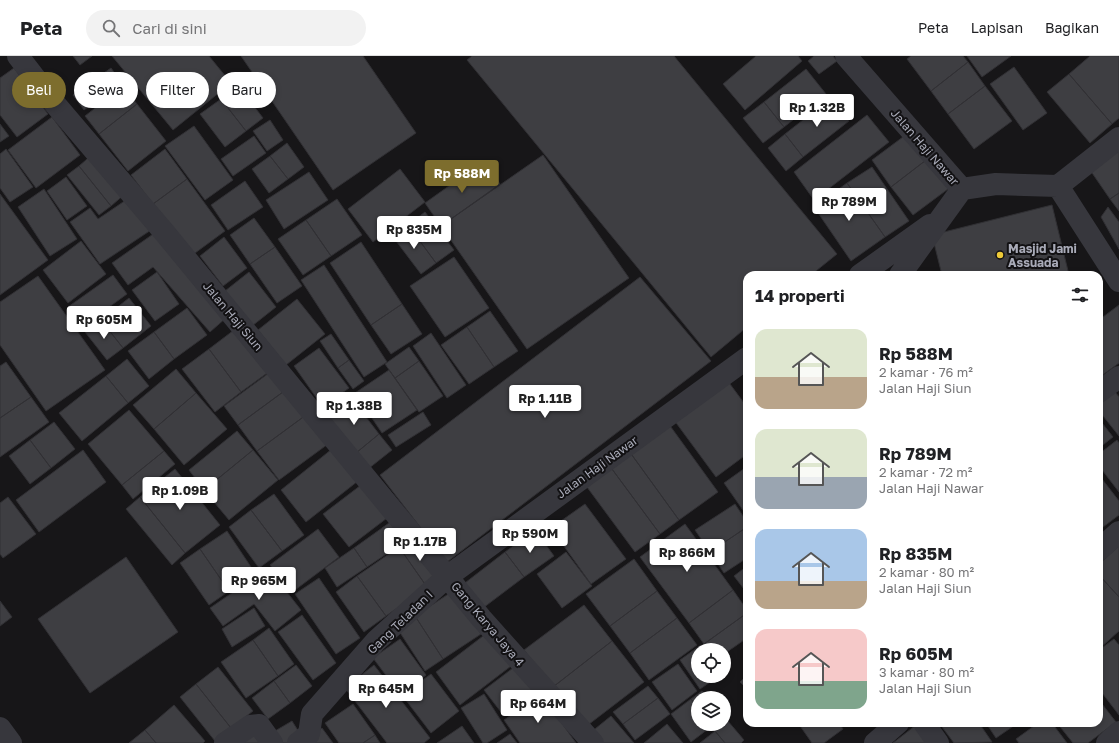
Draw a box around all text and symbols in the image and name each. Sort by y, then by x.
search box [86,10,366,46]
text: Peta [20,16,62,39]
icon: search [100,17,122,39]
text: Cari di sini [132,19,207,37]
text: Peta [918,19,949,36]
text: Lapisan [971,19,1023,36]
text: Bagikan [1045,19,1099,36]
chip: Beli [12,72,66,108]
chip: Sewa [74,72,138,108]
chip: Filter [146,72,209,108]
chip: Baru [217,72,276,108]
pin: Rp 1.32B [776,94,858,128]
text: Rp 1.32B [789,99,845,115]
street label: Jalan Haji Nawar [888,106,963,189]
pin: Rp 588M [425,160,499,194]
text: Rp 588M [434,165,490,181]
pin: Rp 789M [812,188,886,222]
text: Rp 789M [821,193,877,209]
pin: Rp 835M [377,216,451,250]
text: Rp 835M [386,221,442,237]
place label: Masjid Jami Assuada [1008,241,1077,270]
marker: Masjid Jami Assuada [995,250,1005,260]
street label: Jalan Haji Siun [200,279,266,353]
icon: filters [1069,284,1091,306]
text: 14 properti [755,285,845,306]
pin: Rp 605M [67,306,141,340]
text: Rp 605M [76,311,132,327]
text: Rp 588M [879,343,953,364]
icon: home [787,345,835,393]
text: 2 kamar · 76 m² [879,364,973,380]
text: Jalan Haji Siun [879,380,971,396]
pin: Rp 1.11B [504,385,586,419]
text: Rp 1.11B [518,390,572,406]
pin: Rp 1.38B [313,392,395,426]
text: Rp 1.38B [326,397,382,413]
street label: Jalan Haji Nawar [554,432,641,501]
text: Rp 789M [879,443,952,464]
icon: home [787,445,835,493]
text: 2 kamar · 72 m² [879,464,973,480]
pin: Rp 1.09B [139,477,221,511]
text: Jalan Haji Nawar [879,480,984,496]
text: Rp 1.09B [151,482,209,498]
pin: Rp 590M [493,520,567,554]
text: Rp 590M [502,525,558,541]
pin: Rp 1.17B [379,528,461,562]
text: Rp 1.17B [393,533,447,549]
pin: Rp 866M [650,539,724,573]
text: Rp 835M [879,543,952,564]
text: Rp 866M [659,544,715,560]
icon: home [787,545,835,593]
text: 2 kamar · 80 m² [879,564,974,580]
pin: Rp 965M [222,567,296,601]
text: Rp 965M [231,572,287,588]
street label: Gang Karya Jaya 4 [448,579,528,669]
text: Jalan Haji Siun [879,580,971,596]
street label: Gang Teladan I [364,587,436,657]
map controls [691,643,731,731]
button: locate [691,643,731,683]
text: Rp 605M [879,643,953,664]
icon: home [787,645,835,693]
text: 3 kamar · 80 m² [879,664,974,680]
pin: Rp 645M [349,675,423,709]
text: Rp 645M [358,680,414,696]
text: Jalan Haji Siun [879,680,971,696]
pin: Rp 664M [501,690,575,724]
button: layers [691,691,731,731]
text: Rp 664M [510,695,566,711]

